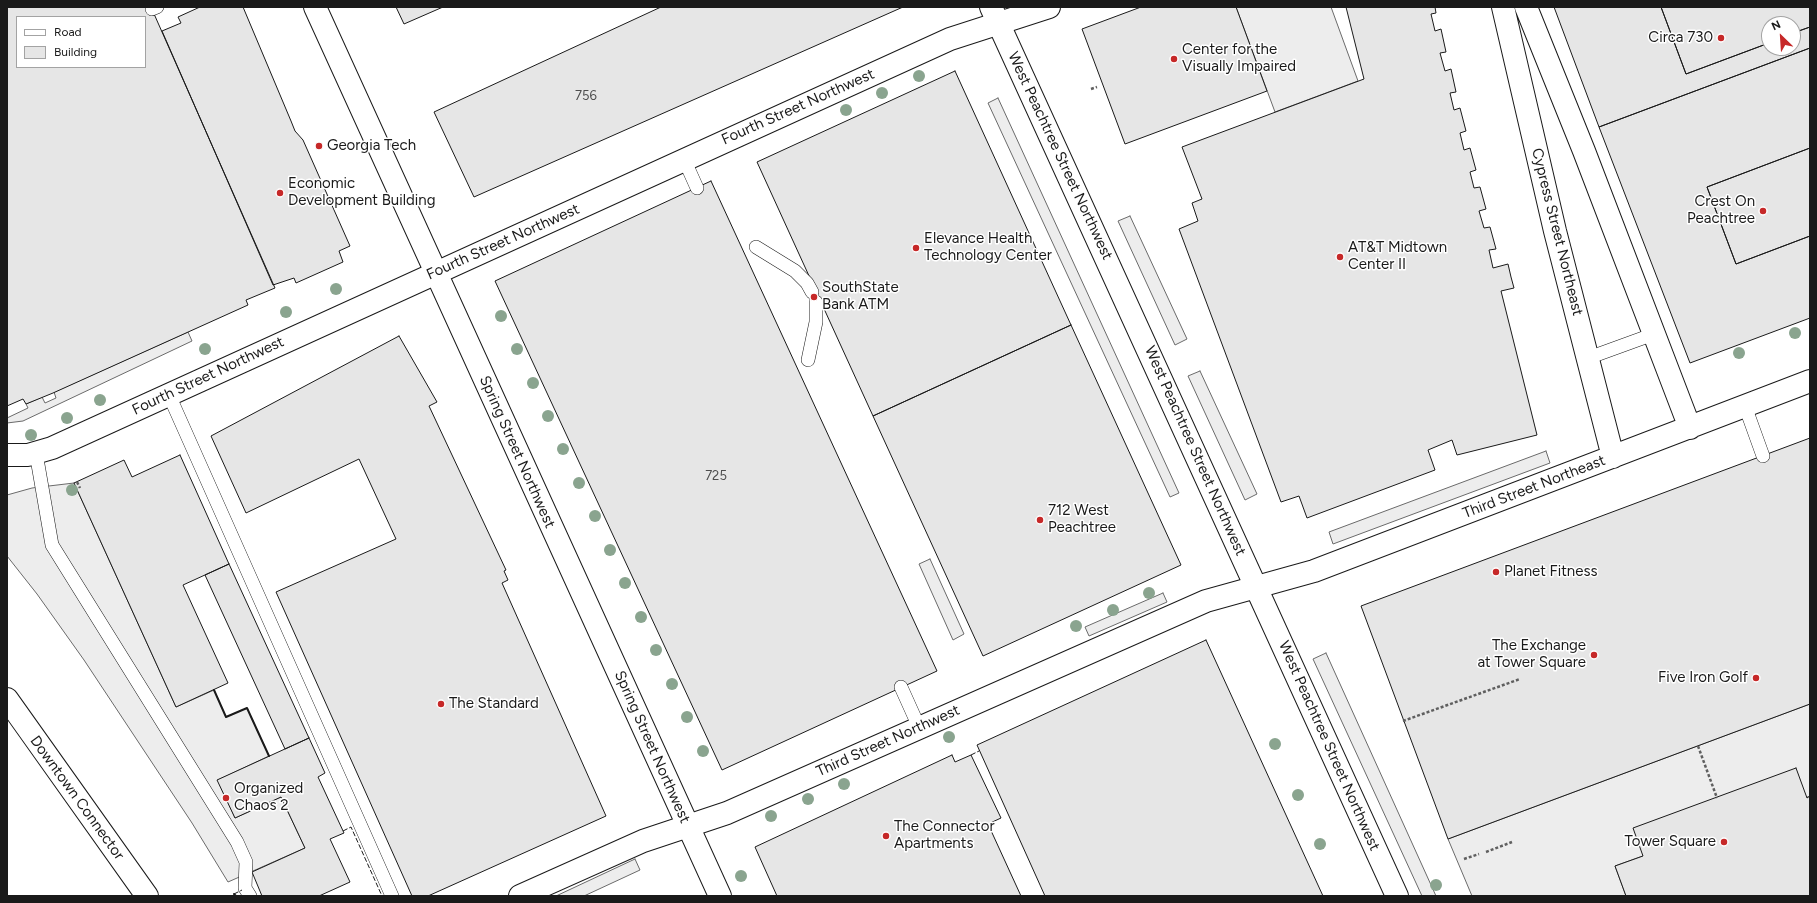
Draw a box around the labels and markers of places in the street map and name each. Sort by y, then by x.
place label: Circa 730 [1648,29,1713,47]
marker: Circa 730 [1716,33,1726,43]
place label: Center for the Visually Impaired [1182,41,1296,76]
marker: Center for the Visually Impaired [1169,54,1179,64]
place label: Georgia Tech [327,137,416,155]
marker: Georgia Tech [314,141,324,151]
place label: Economic Development Building [288,175,435,210]
marker: Economic Development Building [275,188,285,198]
place label: Crest On Peachtree [1687,193,1755,228]
marker: Crest On Peachtree [1758,206,1768,216]
place label: Elevance Health Technology Center [924,230,1052,265]
place label: AT&T Midtown Center II [1348,239,1447,274]
marker: Elevance Health Technology Center [911,243,921,253]
marker: AT&T Midtown Center II [1335,252,1345,262]
place label: SouthState Bank ATM [822,279,899,314]
marker: SouthState Bank ATM [809,292,819,302]
place label: 712 West Peachtree [1048,502,1116,537]
marker: 712 West Peachtree [1035,515,1045,525]
place label: Planet Fitness [1504,563,1597,581]
marker: Planet Fitness [1491,567,1501,577]
place label: The Exchange at Tower Square [1477,637,1586,672]
marker: The Exchange at Tower Square [1589,650,1599,660]
place label: Five Iron Golf [1658,669,1748,687]
marker: Five Iron Golf [1751,673,1761,683]
place label: The Standard [449,695,539,713]
marker: The Standard [436,699,446,709]
place label: Organized Chaos 2 [234,780,303,815]
marker: Organized Chaos 2 [221,793,231,803]
place label: The Connector Apartments [894,818,995,853]
marker: The Connector Apartments [881,831,891,841]
place label: Tower Square [1624,833,1716,851]
marker: Tower Square [1719,837,1729,847]

